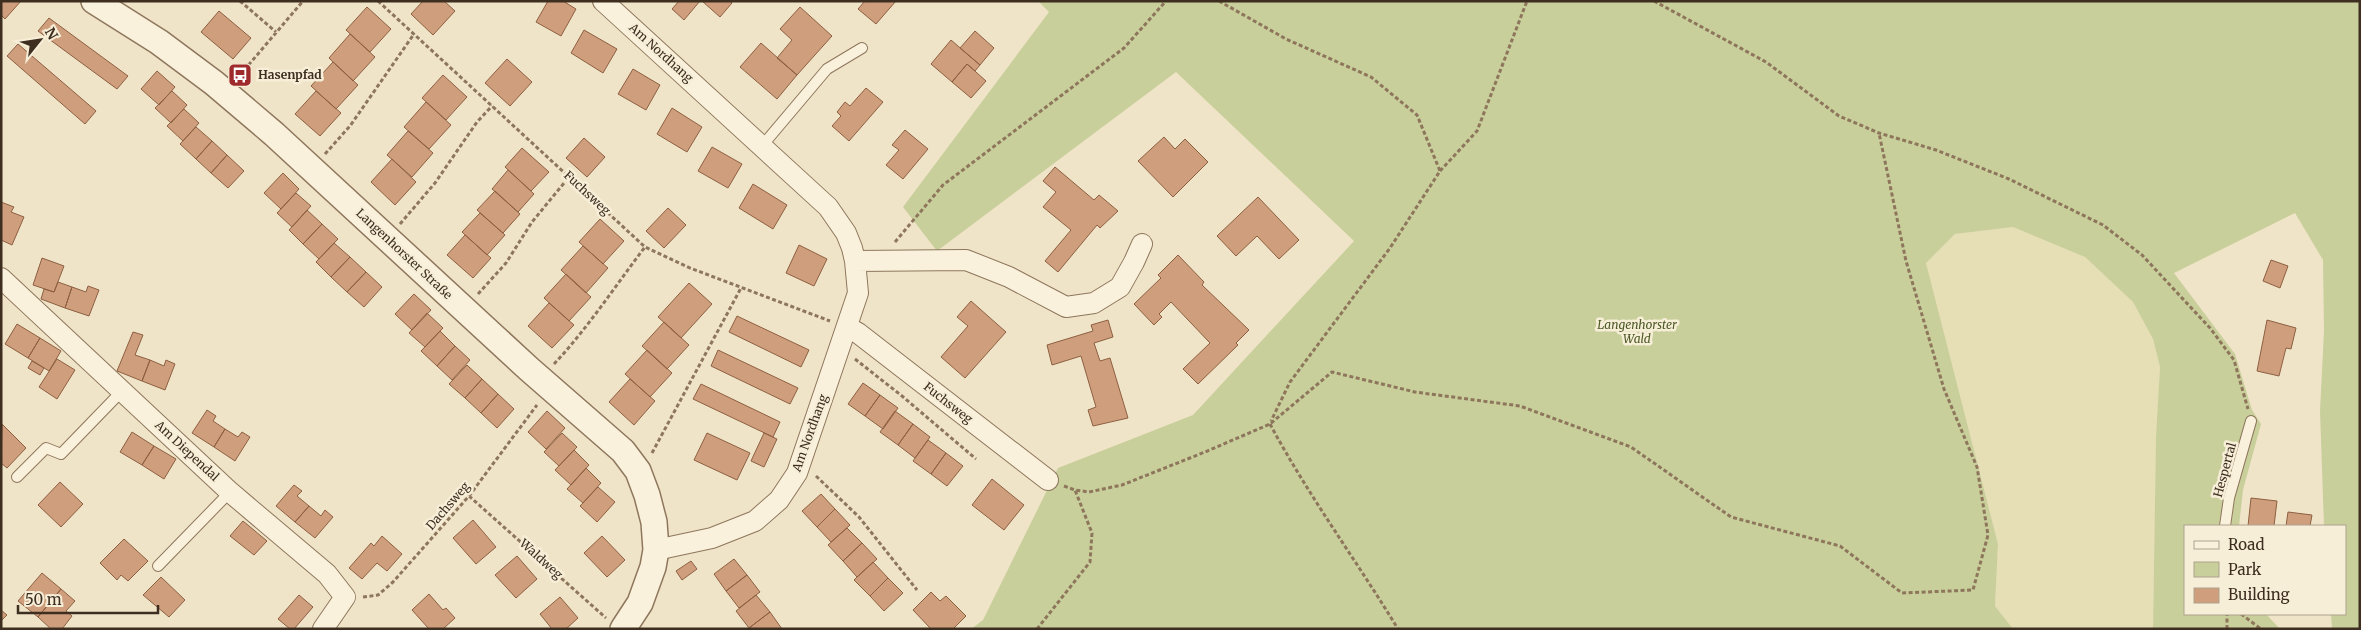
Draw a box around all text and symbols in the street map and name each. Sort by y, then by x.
north arrow [15,15,65,65]
street label: Am Nordhang [625,19,697,86]
text: N [41,24,62,43]
bus stop icon: Hasenpfad [227,62,253,88]
place label: Hasenpfad [258,67,322,82]
street label: Fuchsweg [561,167,614,218]
street label: Langenhorster Straße [353,205,456,302]
park label: Langenhorster Wald [1597,317,1678,346]
street label: Fuchsweg [921,379,976,427]
street label: Am Nordhang [788,392,831,474]
street label: Am Diependal [152,417,223,484]
street label: Hespertal [2210,441,2239,499]
street label: Dachsweg [423,478,473,533]
legend [2184,525,2346,615]
street label: Waldweg [516,535,566,582]
text: Road [2228,535,2264,554]
text: Park [2228,560,2262,579]
scale bar [18,582,158,614]
text: Building [2228,585,2290,604]
text: 50 m [25,590,62,609]

